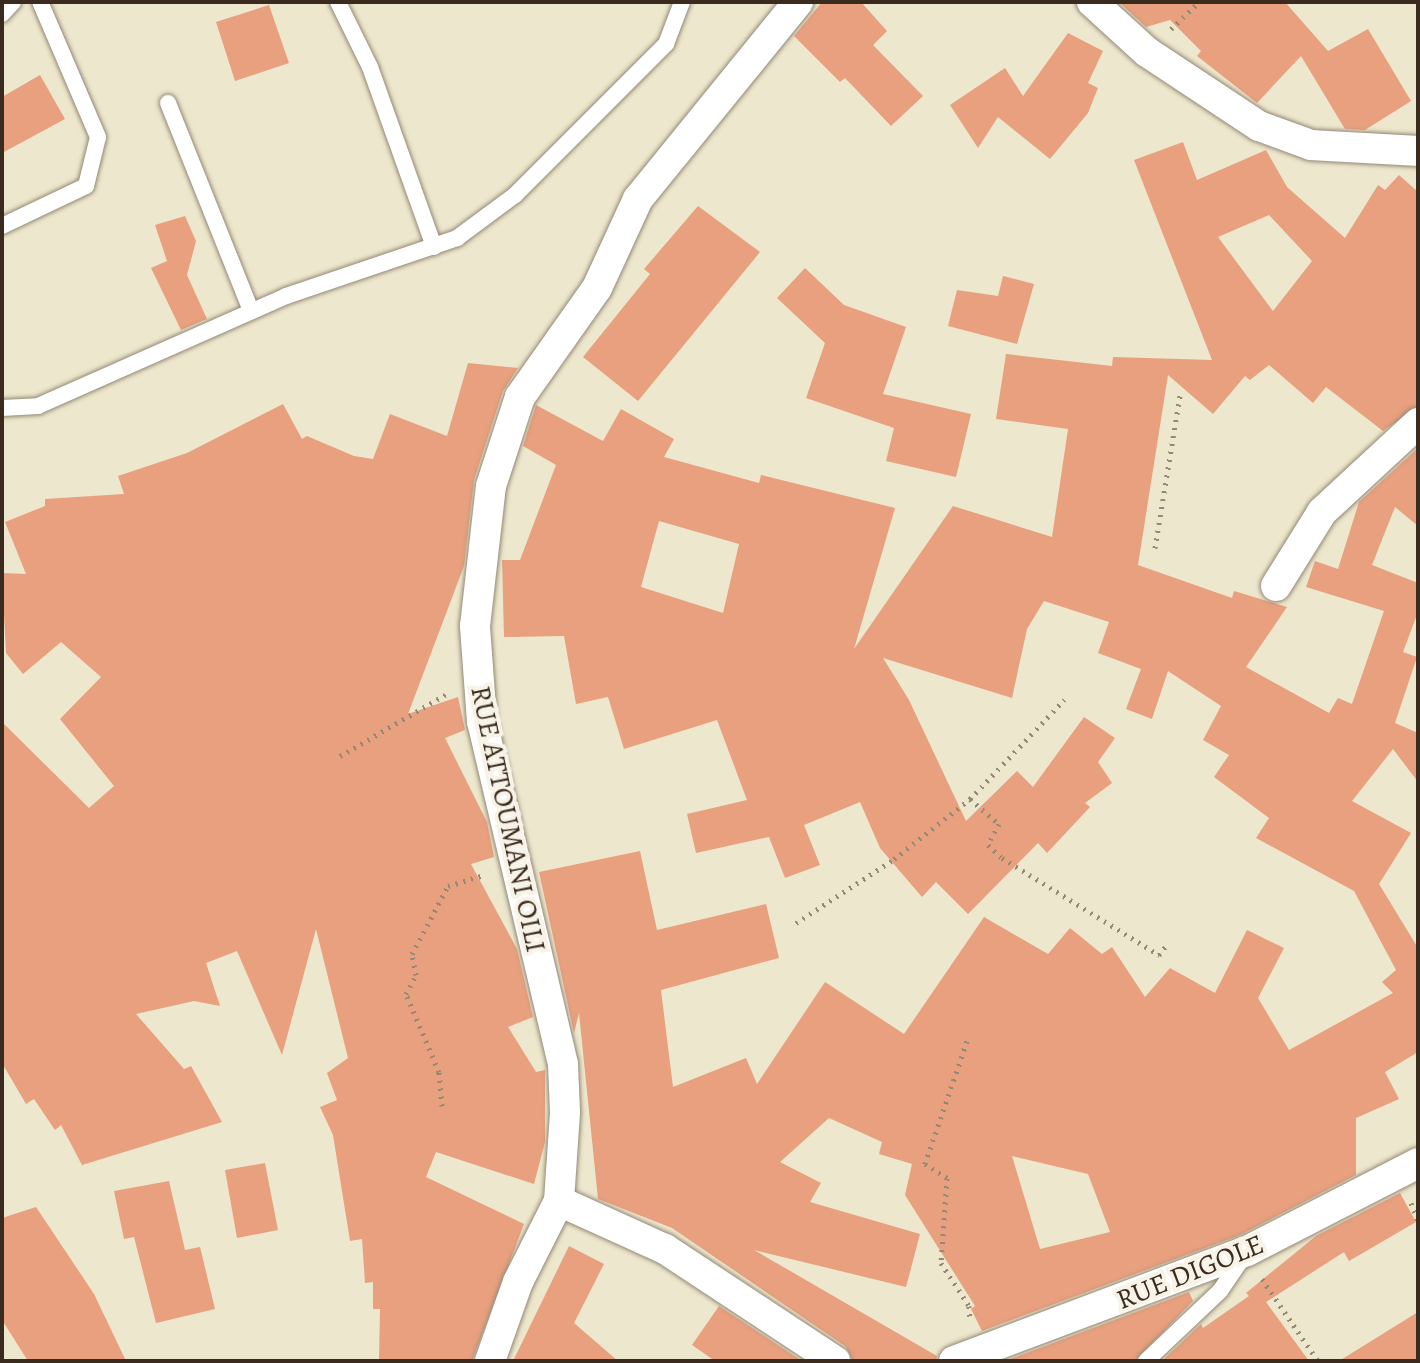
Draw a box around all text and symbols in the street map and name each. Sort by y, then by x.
street label: RUE ATTOUMANI OILI [463,683,553,955]
street label: RUE DIGOLE [1112,1227,1268,1317]

